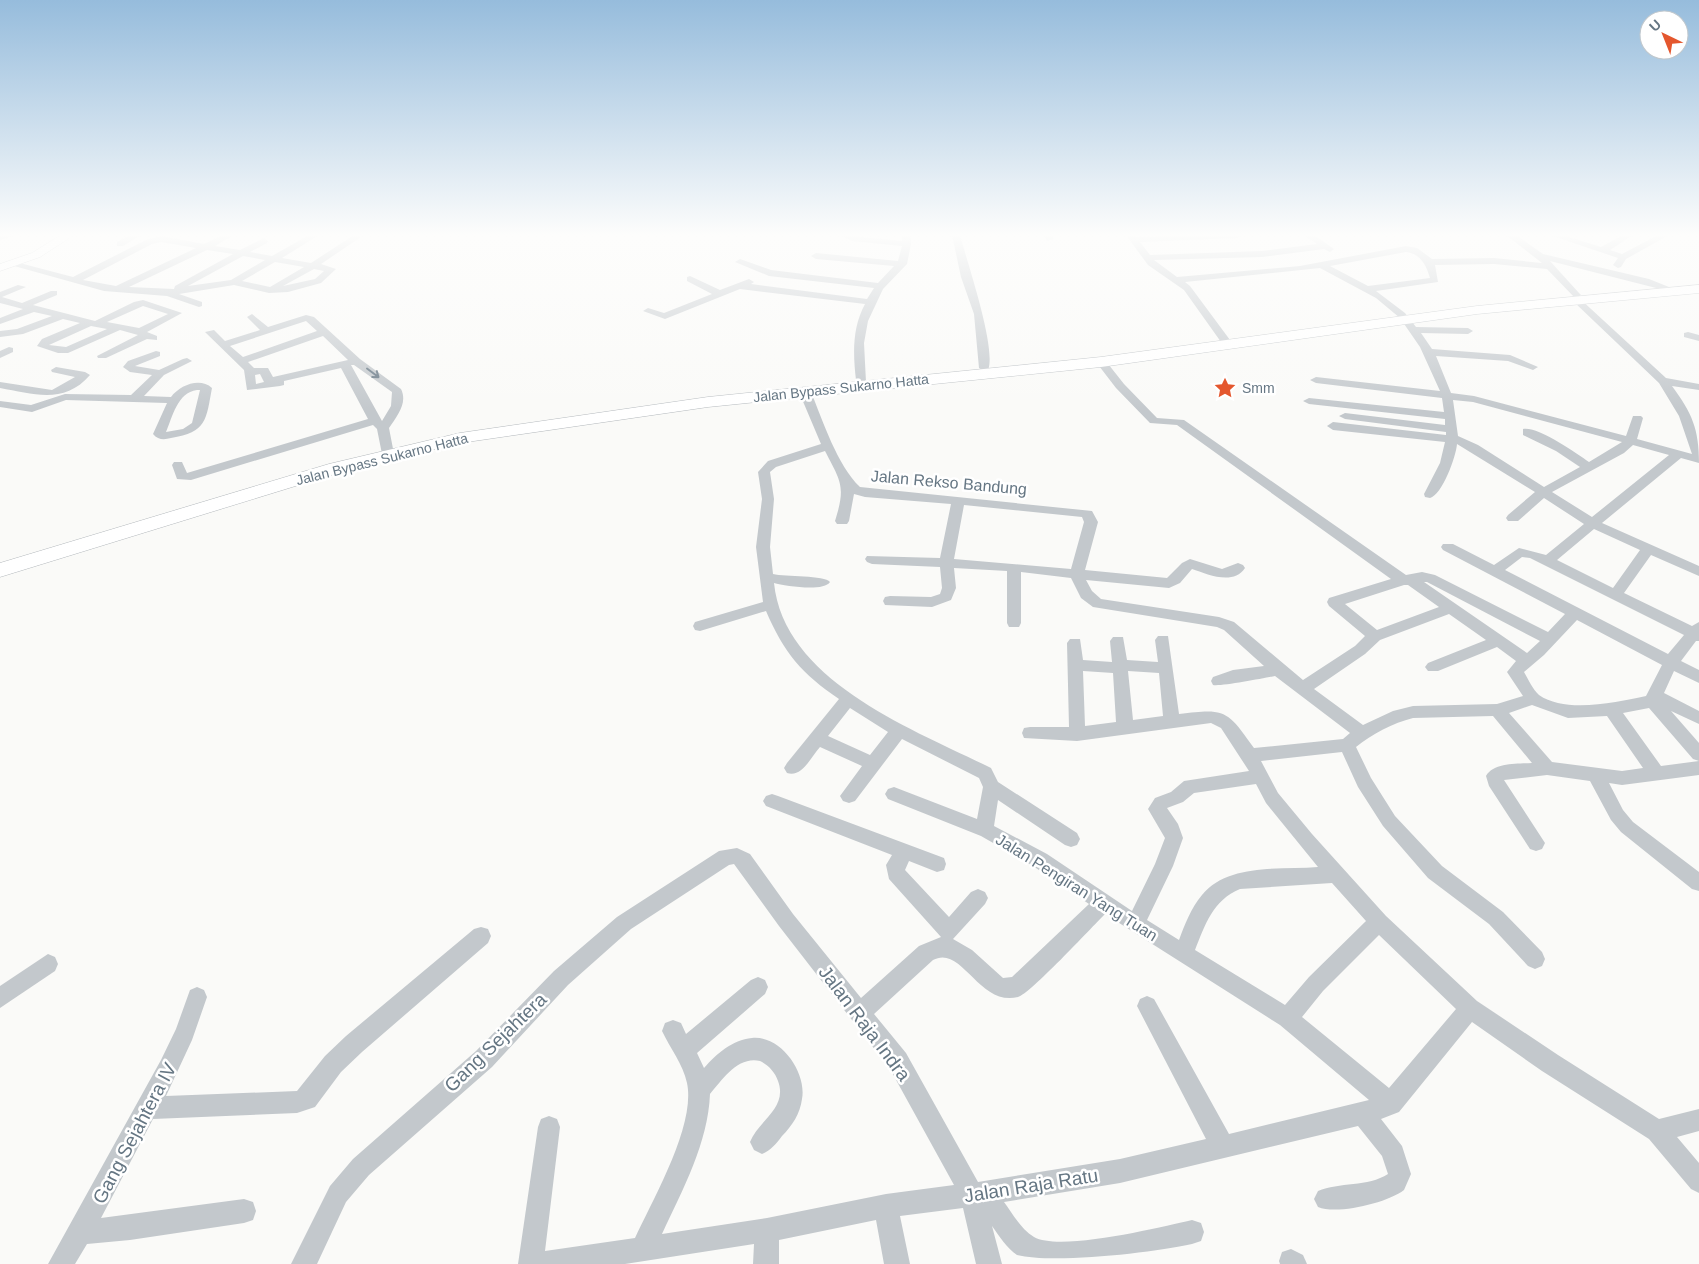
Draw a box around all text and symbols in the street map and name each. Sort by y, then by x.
north arrow [1639,10,1689,60]
text: U [1646,16,1664,35]
one-way arrow [366,368,380,378]
street label: Jalan Bypass Sukarno Hatta [752,371,930,405]
place icon: Smm [1212,375,1238,401]
place label: Smm [1242,380,1275,396]
street label: Jalan Bypass Sukarno Hatta [294,430,470,488]
street label: Jalan Rekso Bandung [870,467,1028,498]
street label: Jalan Pengiran Yang Tuan [993,831,1161,944]
street label: Jalan Raja Indra [815,962,915,1085]
street label: Gang Sejahtera [440,988,551,1096]
street label: Gang Sejahtera IV [88,1059,181,1207]
street label: Jalan Raja Ratu [963,1165,1099,1206]

